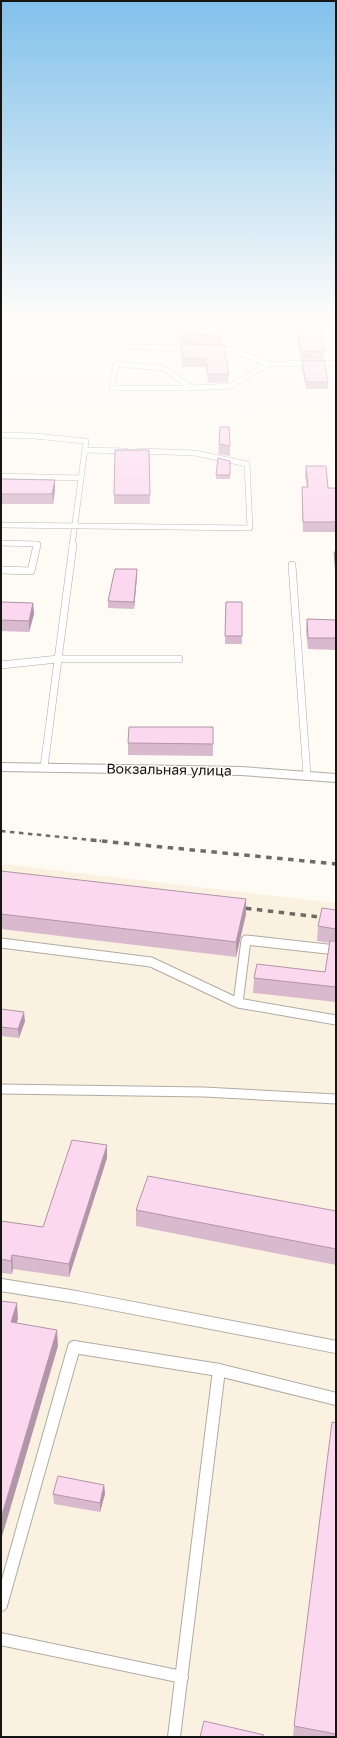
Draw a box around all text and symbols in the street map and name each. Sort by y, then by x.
street label: Вокзальная улица [106,759,232,779]

